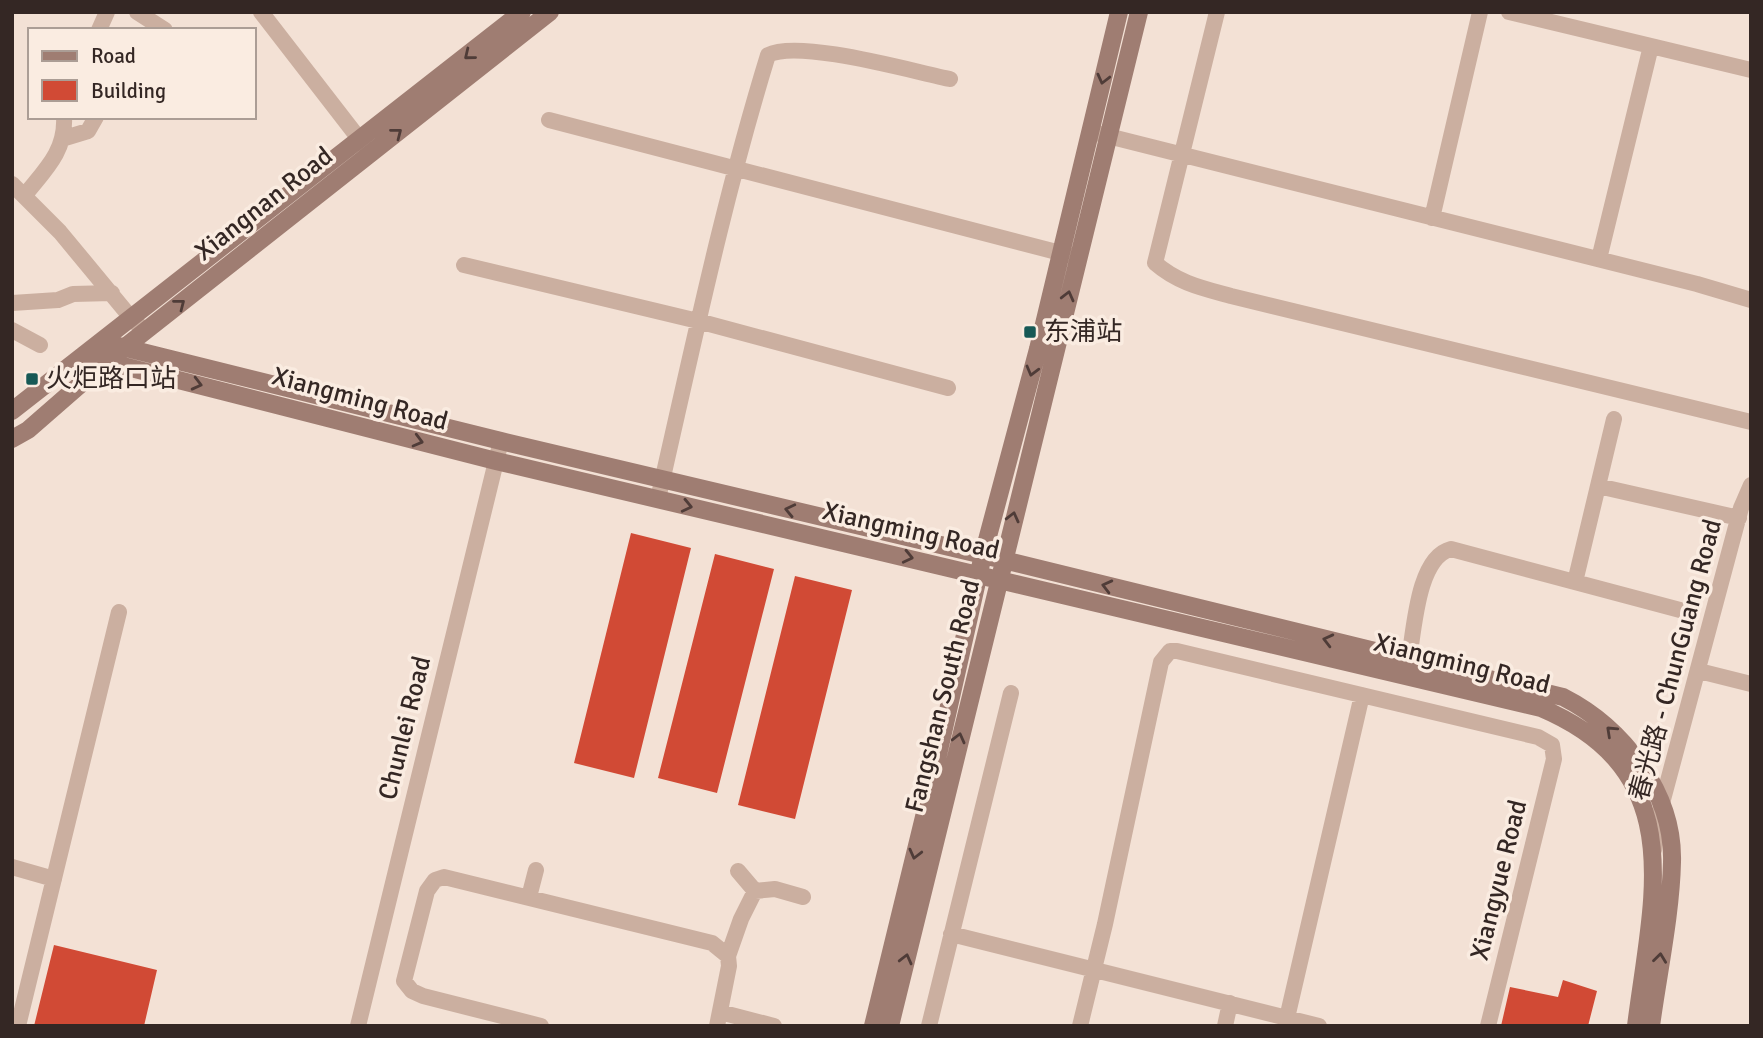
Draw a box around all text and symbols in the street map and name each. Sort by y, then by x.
legend [28,28,256,119]
text: Road [91,43,136,69]
one-way arrow [465,47,478,59]
one-way arrow [1097,73,1112,85]
text: Building [91,78,166,104]
one-way arrow [389,128,401,141]
street label: Xiangnan Road [189,140,339,268]
one-way arrow [1060,291,1074,303]
one-way arrow [171,300,184,312]
place label: 东浦站 [1044,316,1122,348]
marker: 东浦站 [1022,324,1038,340]
street label: Xiangming Road [269,360,451,438]
place label: 火炬路口站 [46,363,176,395]
one-way arrow [1026,365,1040,377]
marker: 火炬路口站 [24,371,40,387]
one-way arrow [191,376,203,390]
one-way arrow [412,433,424,447]
street label: Xiangming Road [819,495,1003,567]
one-way arrow [681,497,693,512]
one-way arrow [784,503,796,518]
one-way arrow [1005,511,1019,523]
street label: 春光路 - ChunGuang Road [1623,516,1729,804]
one-way arrow [902,549,914,563]
street label: Fangshan South Road [899,576,987,816]
one-way arrow [1101,580,1113,594]
street label: Xiangming Road [1371,627,1553,701]
one-way arrow [1322,634,1334,648]
street label: Chunlei Road [372,653,438,803]
one-way arrow [1606,726,1619,739]
one-way arrow [951,732,966,744]
street label: Xiangyue Road [1464,797,1534,963]
one-way arrow [909,848,923,860]
one-way arrow [1652,952,1667,964]
one-way arrow [898,953,912,965]

